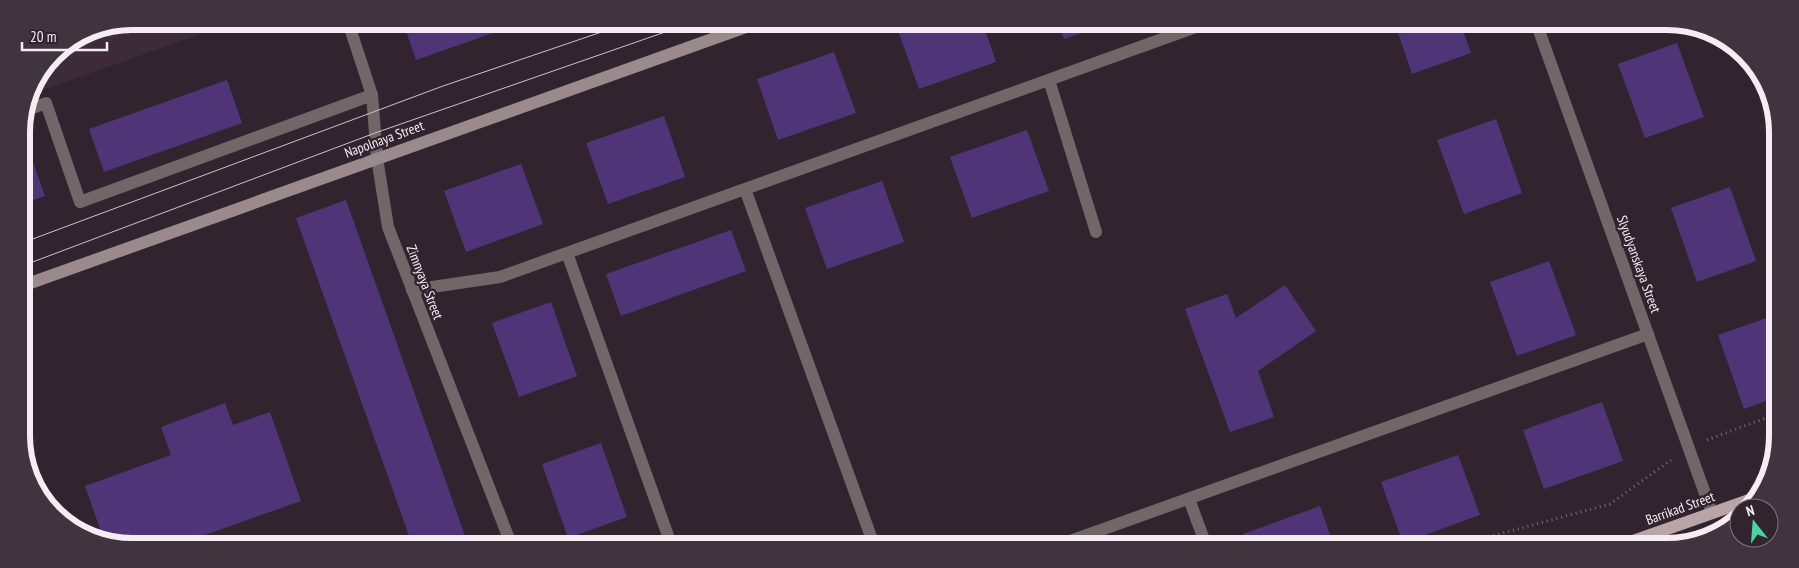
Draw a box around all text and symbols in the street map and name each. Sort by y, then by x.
scale bar [22,20,108,52]
text: 20 m [30,27,56,46]
street label: Napolnaya Street [342,116,426,162]
street label: Slyudyanskaya Street [1613,213,1665,315]
street label: Zimnyaya Street [403,242,447,322]
street label: Barrikad Street [1643,487,1717,529]
north arrow [1729,498,1779,548]
text: N [1744,501,1756,520]

